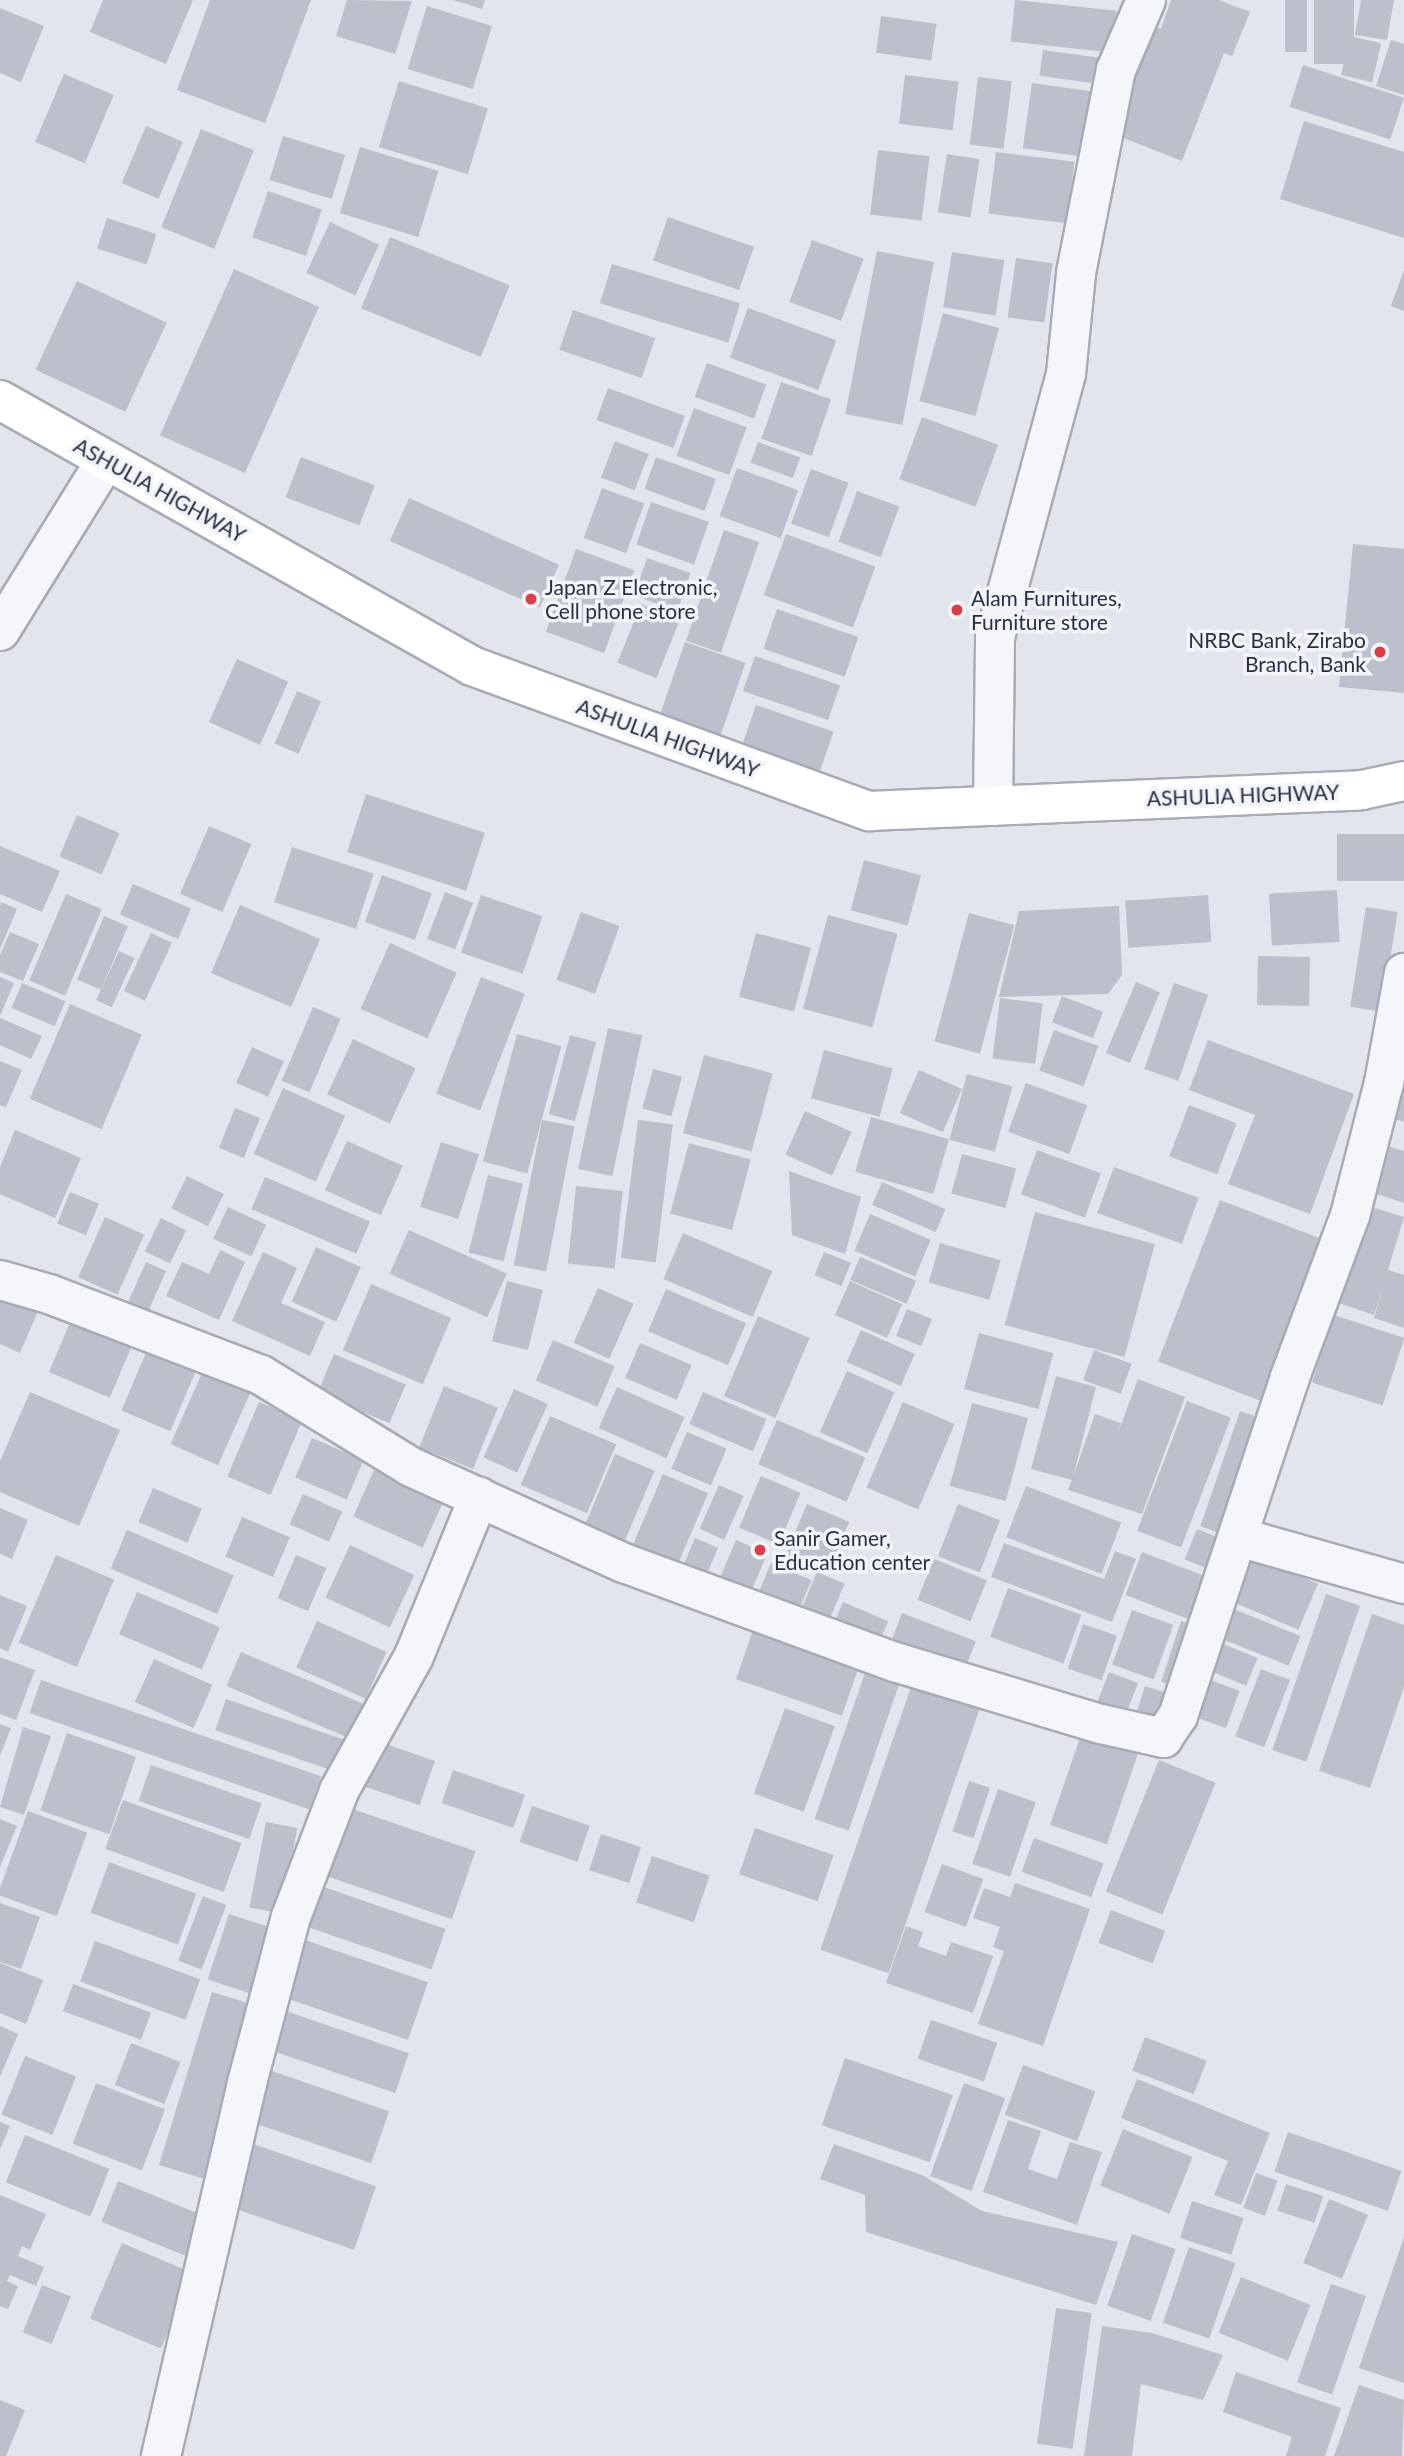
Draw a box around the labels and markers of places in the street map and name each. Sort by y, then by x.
place label: Japan Z Electronic, Cell phone store [545,574,718,624]
place label: Alam Furnitures, Furniture store [971,585,1122,635]
marker: Japan Z Electronic, Cell phone store [523,591,539,607]
marker: Alam Furnitures, Furniture store [949,602,965,618]
place label: NRBC Bank, Zirabo Branch, Bank [1188,627,1366,677]
marker: NRBC Bank, Zirabo Branch, Bank [1372,644,1388,660]
place label: Sanir Gamer, Education center [774,1525,930,1575]
marker: Sanir Gamer, Education center [752,1542,768,1558]

